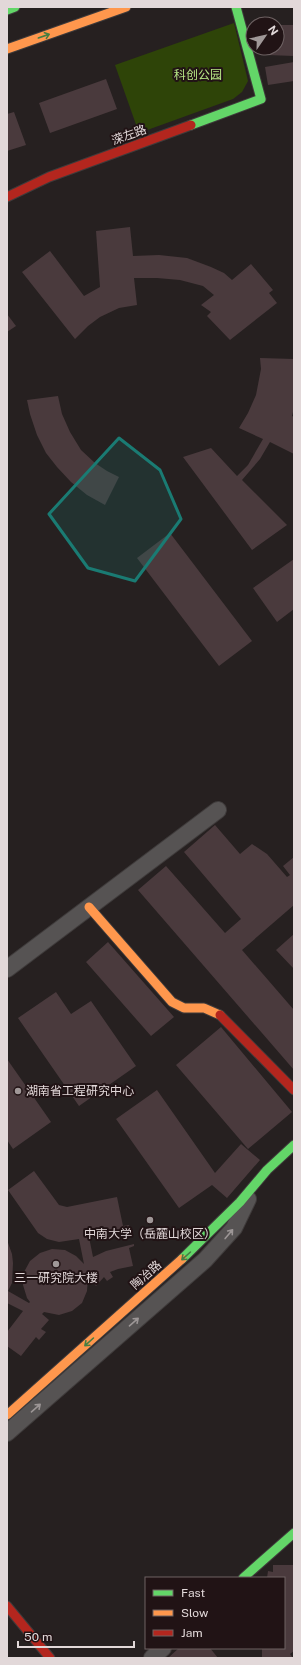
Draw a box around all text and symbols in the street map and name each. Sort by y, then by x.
north arrow [245,16,285,56]
text: N [266,23,281,37]
one-way arrow [37,31,49,39]
park label: 科创公园 [174,68,222,82]
street label: 溁左路 [110,122,148,148]
place label: 湖南省工程研究中心 [26,1084,134,1098]
marker: 湖南省工程研究中心 [13,1086,23,1096]
marker: 中南大学（岳麓山校区） [145,1215,155,1225]
place label: 中南大学（岳麓山校区） [84,1227,216,1241]
one-way arrow [225,1228,234,1239]
one-way arrow [181,1251,191,1260]
street label: 陶冶路 [128,1258,164,1292]
marker: 三一研究院大楼 [51,1259,61,1269]
place label: 三一研究院大楼 [14,1271,98,1285]
one-way arrow [129,1317,139,1327]
one-way arrow [83,1338,94,1347]
one-way arrow [31,1403,42,1412]
legend [145,1577,285,1649]
text: Fast [181,1586,206,1600]
text: Slow [181,1606,209,1620]
scale bar [18,1623,134,1649]
text: Jam [181,1626,203,1640]
text: 50 m [24,1630,52,1644]

